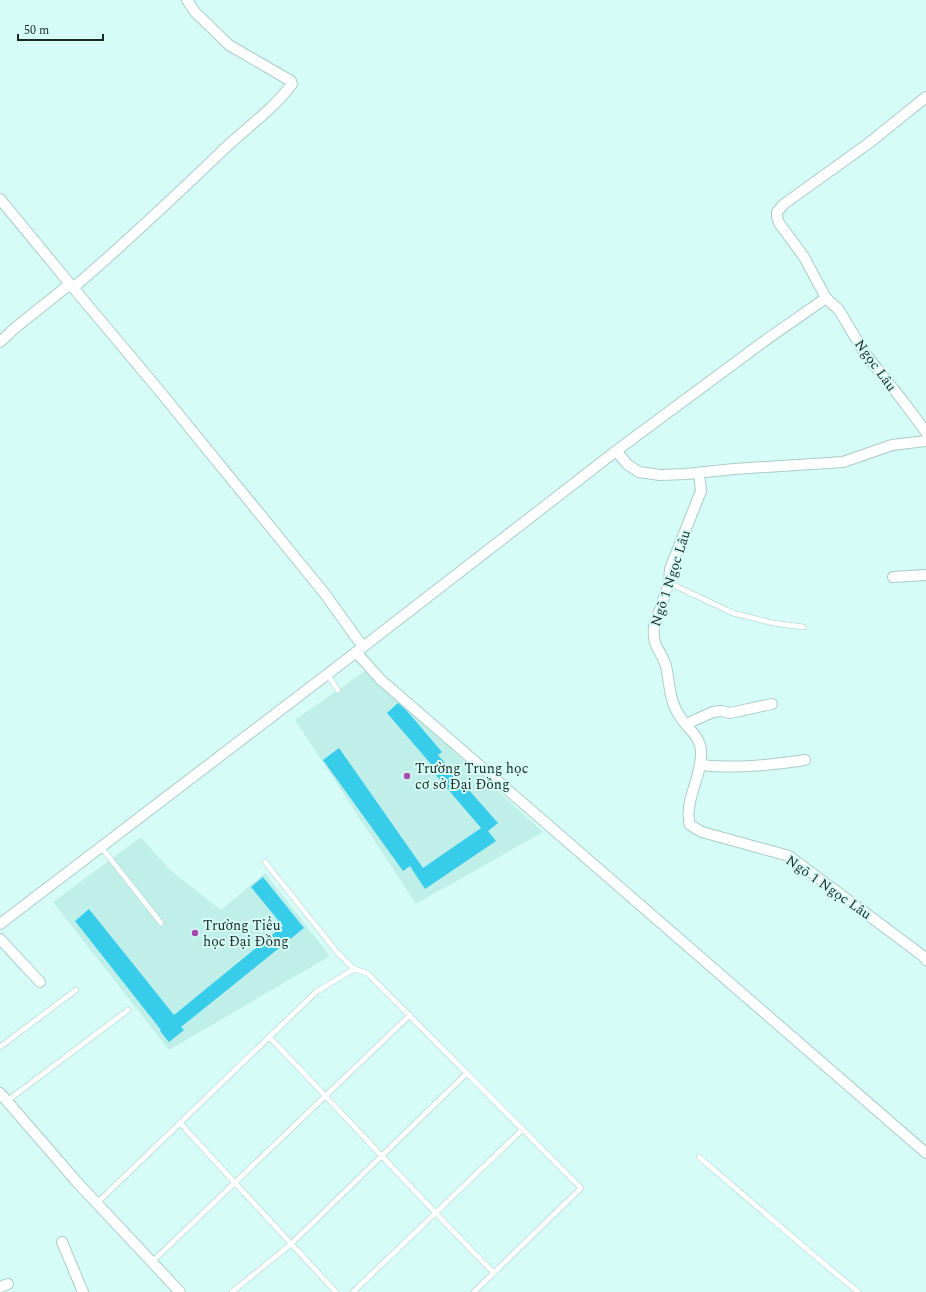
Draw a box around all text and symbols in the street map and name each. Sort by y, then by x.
scale bar [18,16,103,42]
text: 50 m [24,21,49,40]
street label: Ngọc Lâu [849,335,902,396]
street label: Ngõ 1 Ngọc Lâu [645,527,696,629]
place label: Trường Trung học cơ sở Đại Đồng [415,758,529,795]
marker: Trường Trung học cơ sở Đại Đồng [402,771,412,781]
street label: Ngõ 1 Ngọc Lâu [782,850,876,925]
place label: Trường Tiểu học Đại Đồng [203,915,289,952]
marker: Trường Tiểu học Đại Đồng [190,928,200,938]

